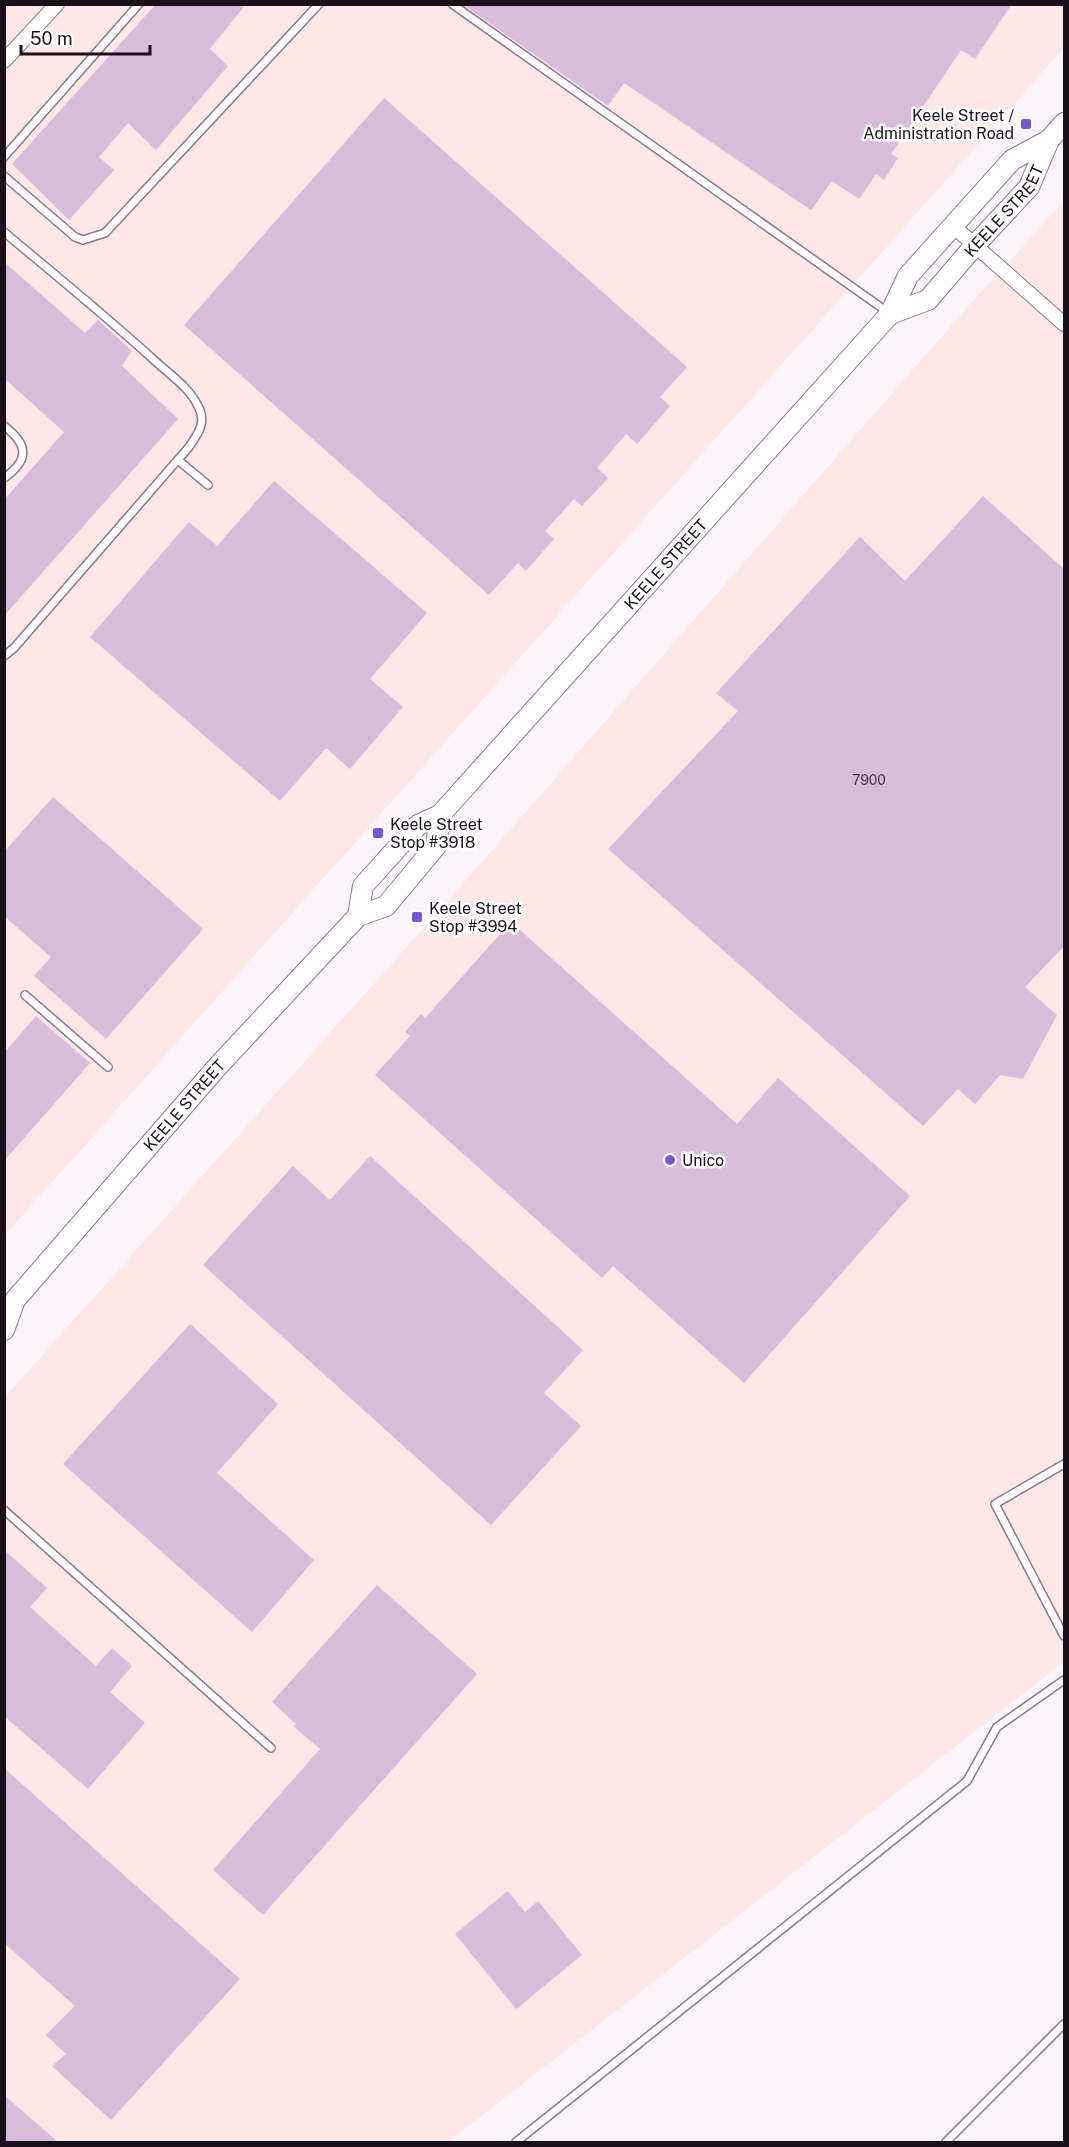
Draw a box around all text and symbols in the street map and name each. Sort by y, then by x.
scale bar [21,18,150,56]
text: 50 m [30,28,73,49]
place label: Keele Street / Administration Road [863,106,1014,143]
marker: Keele Street / Administration Road [1019,117,1033,131]
street label: KEELE STREET [960,161,1047,260]
street label: KEELE STREET [620,515,711,613]
house number: 7900 [852,772,886,788]
place label: Keele Street Stop #3918 [390,815,483,852]
marker: Keele Street Stop #3918 [371,826,385,840]
place label: Keele Street Stop #3994 [429,899,522,936]
marker: Keele Street Stop #3994 [410,910,424,924]
street label: KEELE STREET [139,1055,229,1155]
place label: Unico [682,1151,724,1170]
marker: Unico [663,1153,677,1167]

